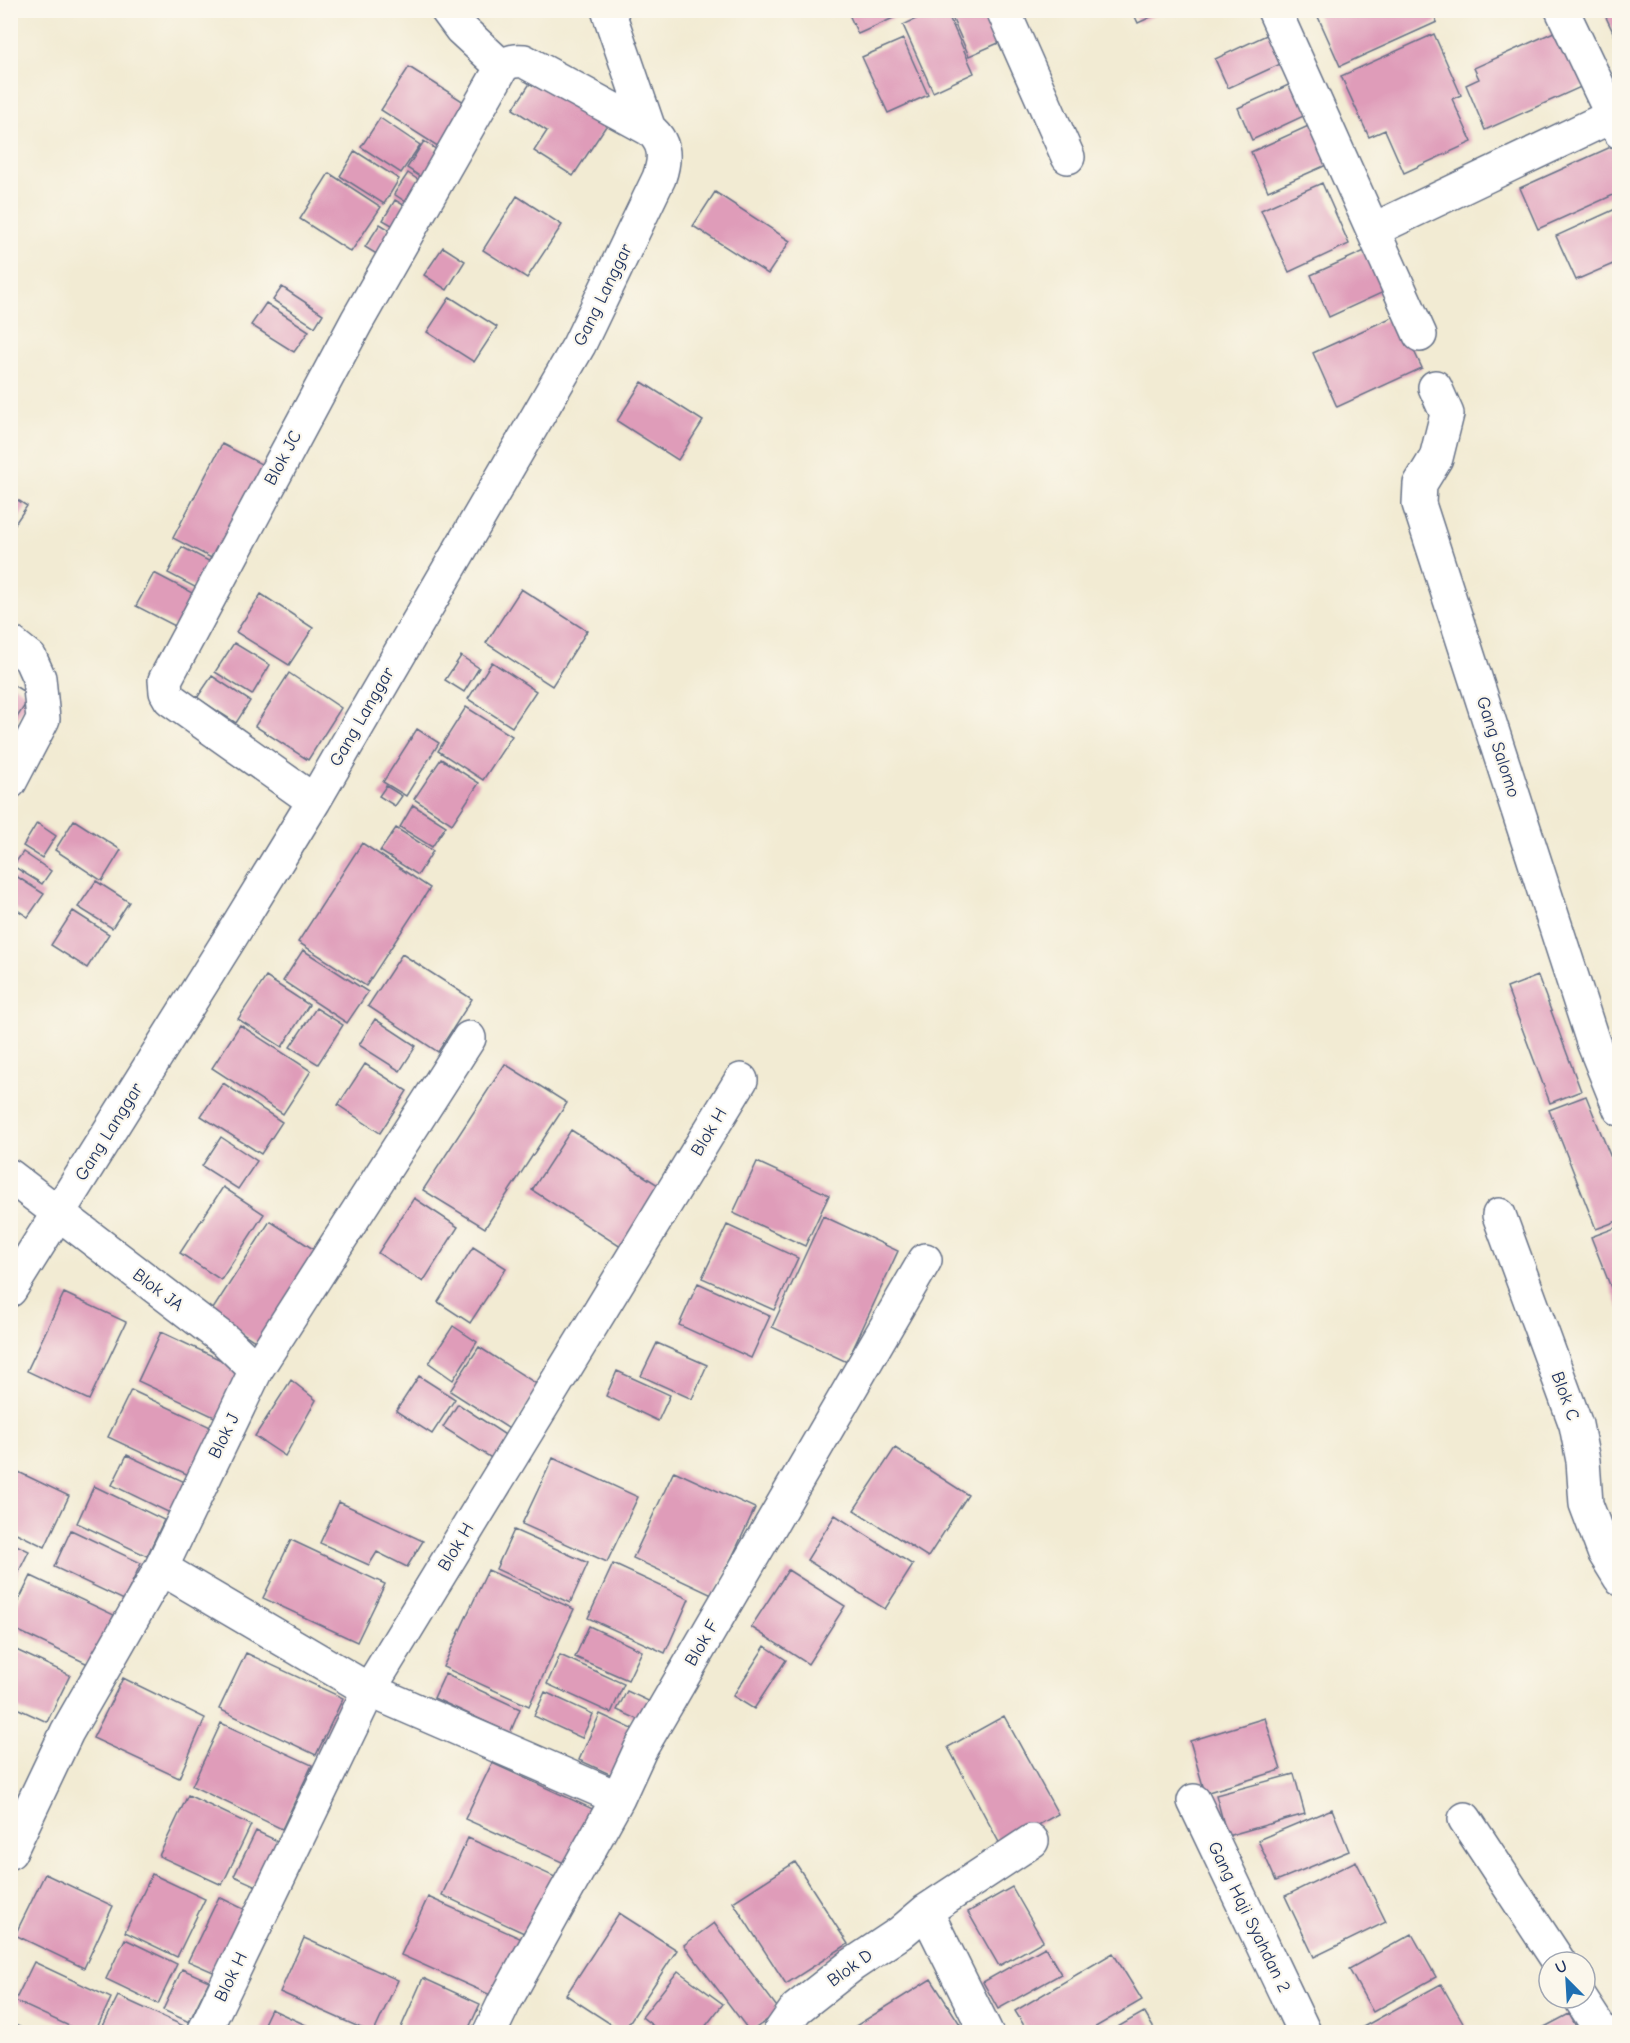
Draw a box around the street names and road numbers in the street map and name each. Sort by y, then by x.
street label: Gang Langgar [569,240,637,350]
street label: Blok JC [260,427,306,489]
street label: Gang Langgar [325,663,399,770]
street label: Gang Salomo [1472,694,1524,800]
street label: Gang Langgar [71,1079,148,1185]
street label: Blok H [687,1104,731,1160]
street label: Blok JA [129,1264,187,1316]
street label: Blok C [1547,1369,1583,1423]
street label: Blok J [204,1410,244,1462]
street label: Blok H [434,1519,478,1575]
street label: Blok F [680,1616,724,1670]
street label: Gang Haji Syahdan 2 [1203,1838,1295,1996]
street label: Blok D [823,1945,877,1991]
street label: Blok H [210,1949,252,2005]

